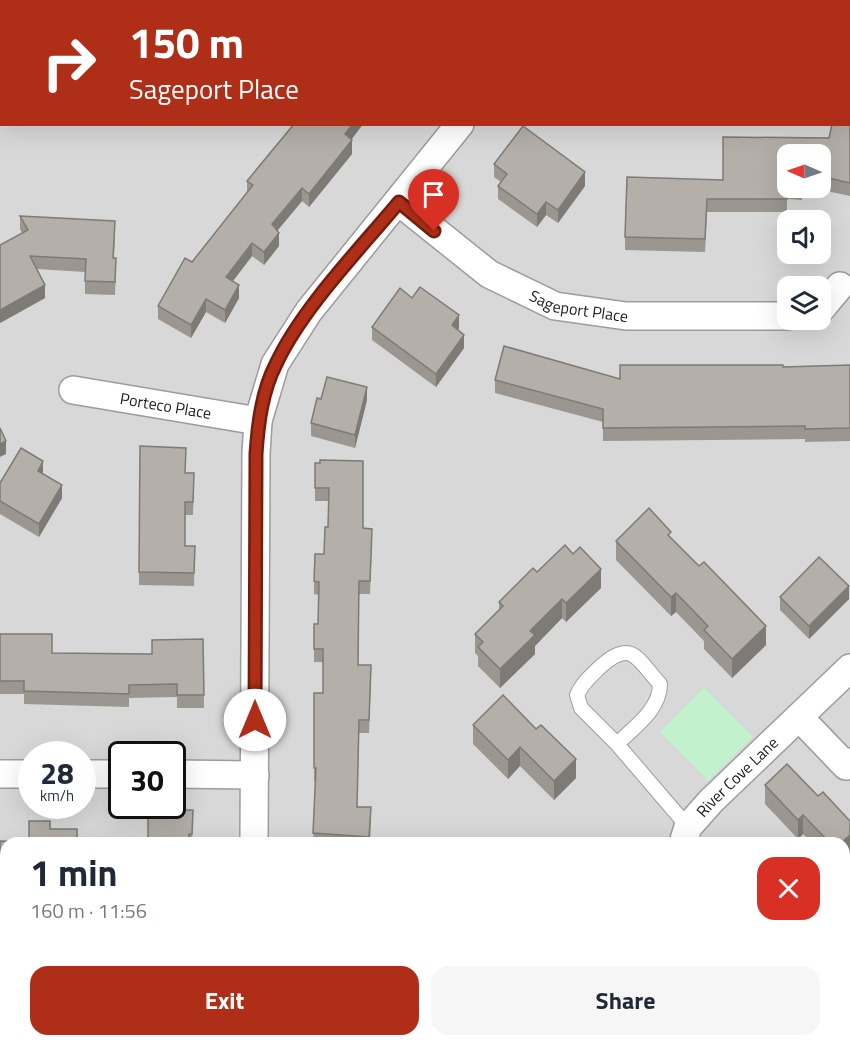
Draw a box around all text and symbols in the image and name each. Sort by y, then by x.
text: 150 m [129,10,244,74]
icon: right [30,24,108,102]
text: Sageport Place [129,68,299,109]
north arrow [777,144,831,198]
map controls [777,144,831,330]
pin [408,169,459,231]
icon: arrive [417,178,450,211]
button: sound [777,210,831,264]
button: layers [777,276,831,330]
street label: Sageport Place [525,283,630,328]
street label: Porteco Place [118,386,213,425]
position arrow [223,688,287,752]
street label: River Cove Lane [690,731,783,822]
speed limit sign: 30 [108,741,186,819]
text: 28 [40,750,74,796]
text: km/h [40,784,74,807]
text: 1 min [30,845,117,900]
button: close [757,857,820,920]
text: 160 m · 11:56 [30,895,147,926]
button: Exit [30,966,419,1035]
button: Share [431,966,820,1035]

